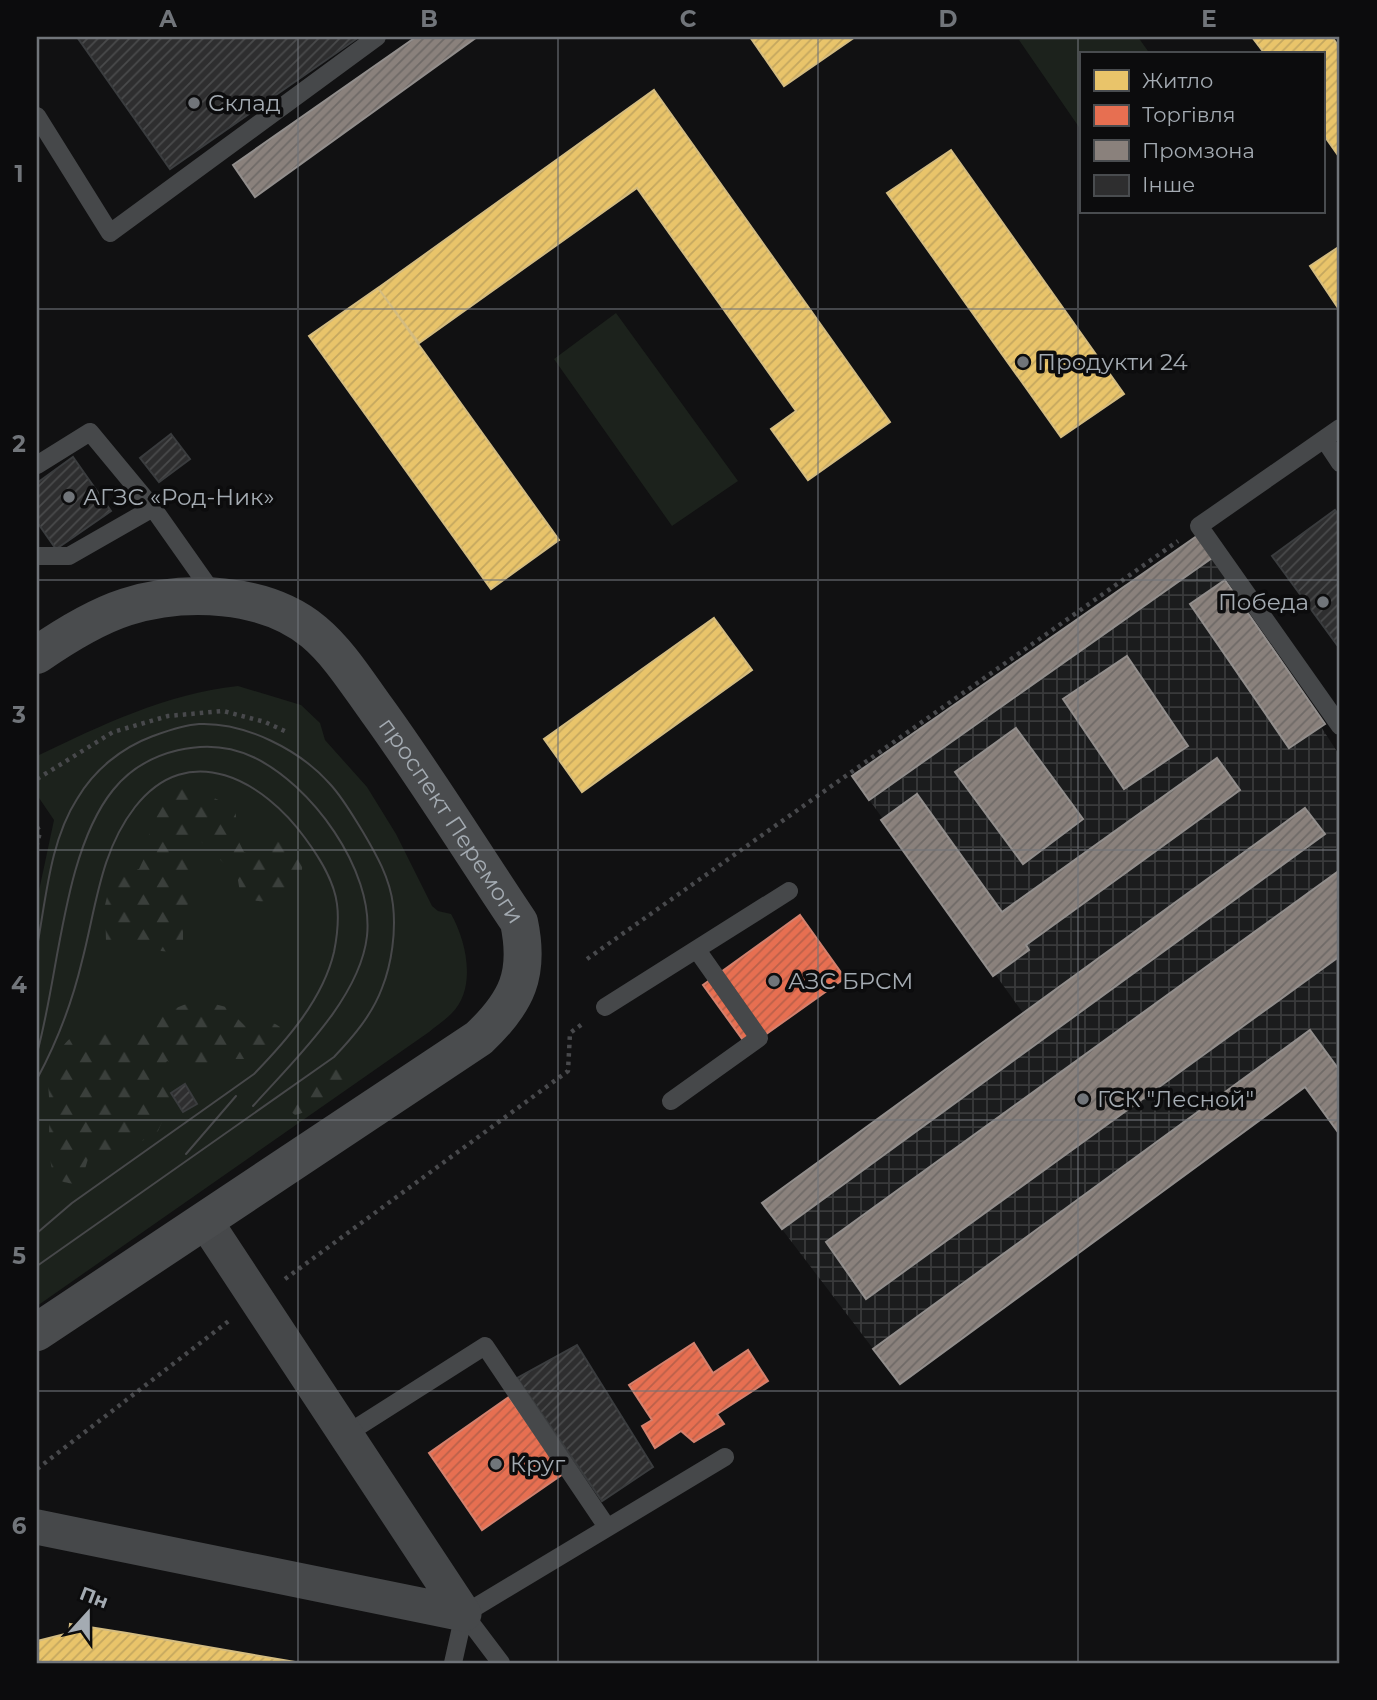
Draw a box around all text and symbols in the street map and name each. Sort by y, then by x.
text: A [158,5,177,33]
text: B [420,5,438,33]
text: C [680,5,697,33]
text: D [939,5,958,33]
text: E [1201,5,1217,33]
legend [1080,52,1324,214]
text: Житло [1142,68,1213,93]
place label: Склад [208,89,281,117]
marker: Склад [186,95,202,111]
text: Торгівля [1142,102,1235,127]
text: Промзона [1142,138,1255,163]
text: 1 [14,160,24,188]
text: Інше [1142,172,1195,197]
place label: Продукти 24 [1037,348,1188,376]
marker: Продукти 24 [1015,354,1031,370]
text: 2 [12,430,26,458]
place label: АГЗС «Род-Ник» [83,483,274,511]
marker: АГЗС «Род-Ник» [61,489,77,505]
place label: Победа [1218,588,1309,616]
marker: Победа [1315,594,1331,610]
text: 3 [11,701,26,729]
street label: проспект Перемоги [373,712,530,929]
place label: АЗС БРСМ [788,967,914,995]
text: 4 [11,971,27,999]
marker: АЗС БРСМ [766,973,782,989]
place label: ГСК "Лесной" [1097,1085,1254,1113]
marker: ГСК "Лесной" [1075,1091,1091,1107]
text: 5 [12,1242,26,1270]
place label: Круг [510,1450,565,1478]
marker: Круг [488,1456,504,1472]
text: 6 [12,1512,27,1540]
north arrow [52,1578,122,1648]
text: Пн [76,1582,111,1613]

